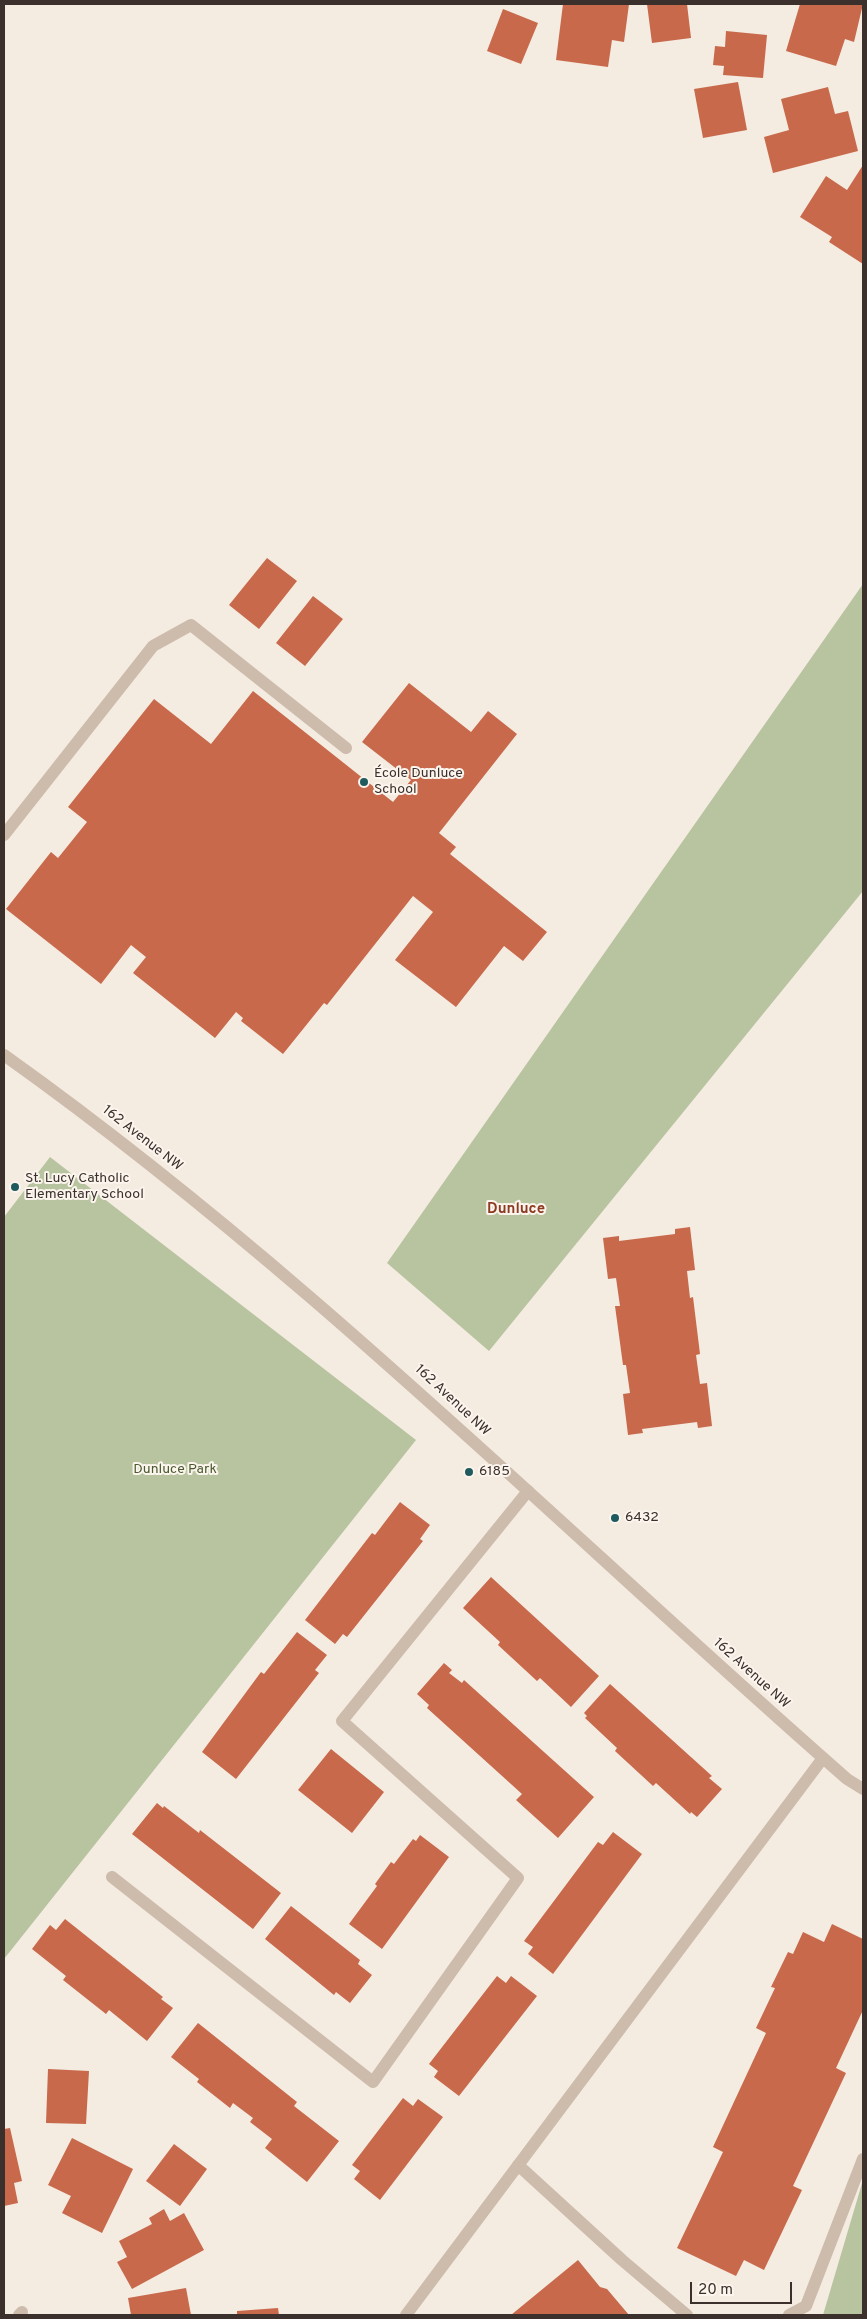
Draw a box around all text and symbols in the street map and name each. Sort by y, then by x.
place label: École Dunluce School [374,766,463,799]
marker: École Dunluce School [358,776,370,788]
street label: 162 Avenue NW [99,1103,185,1175]
place label: St. Lucy Catholic Elementary School [25,1171,144,1204]
marker: St. Lucy Catholic Elementary School [9,1181,21,1193]
district label: Dunluce [487,1201,545,1219]
street label: 162 Avenue NW [411,1362,493,1440]
park label: Dunluce Park [133,1462,217,1478]
place label: 6185 [479,1464,510,1480]
marker: 6185 [463,1466,475,1478]
place label: 6432 [625,1510,659,1526]
marker: 6432 [609,1512,621,1524]
street label: 162 Avenue NW [709,1635,793,1713]
scale bar [692,2272,794,2304]
text: 20 m [698,2281,733,2300]

